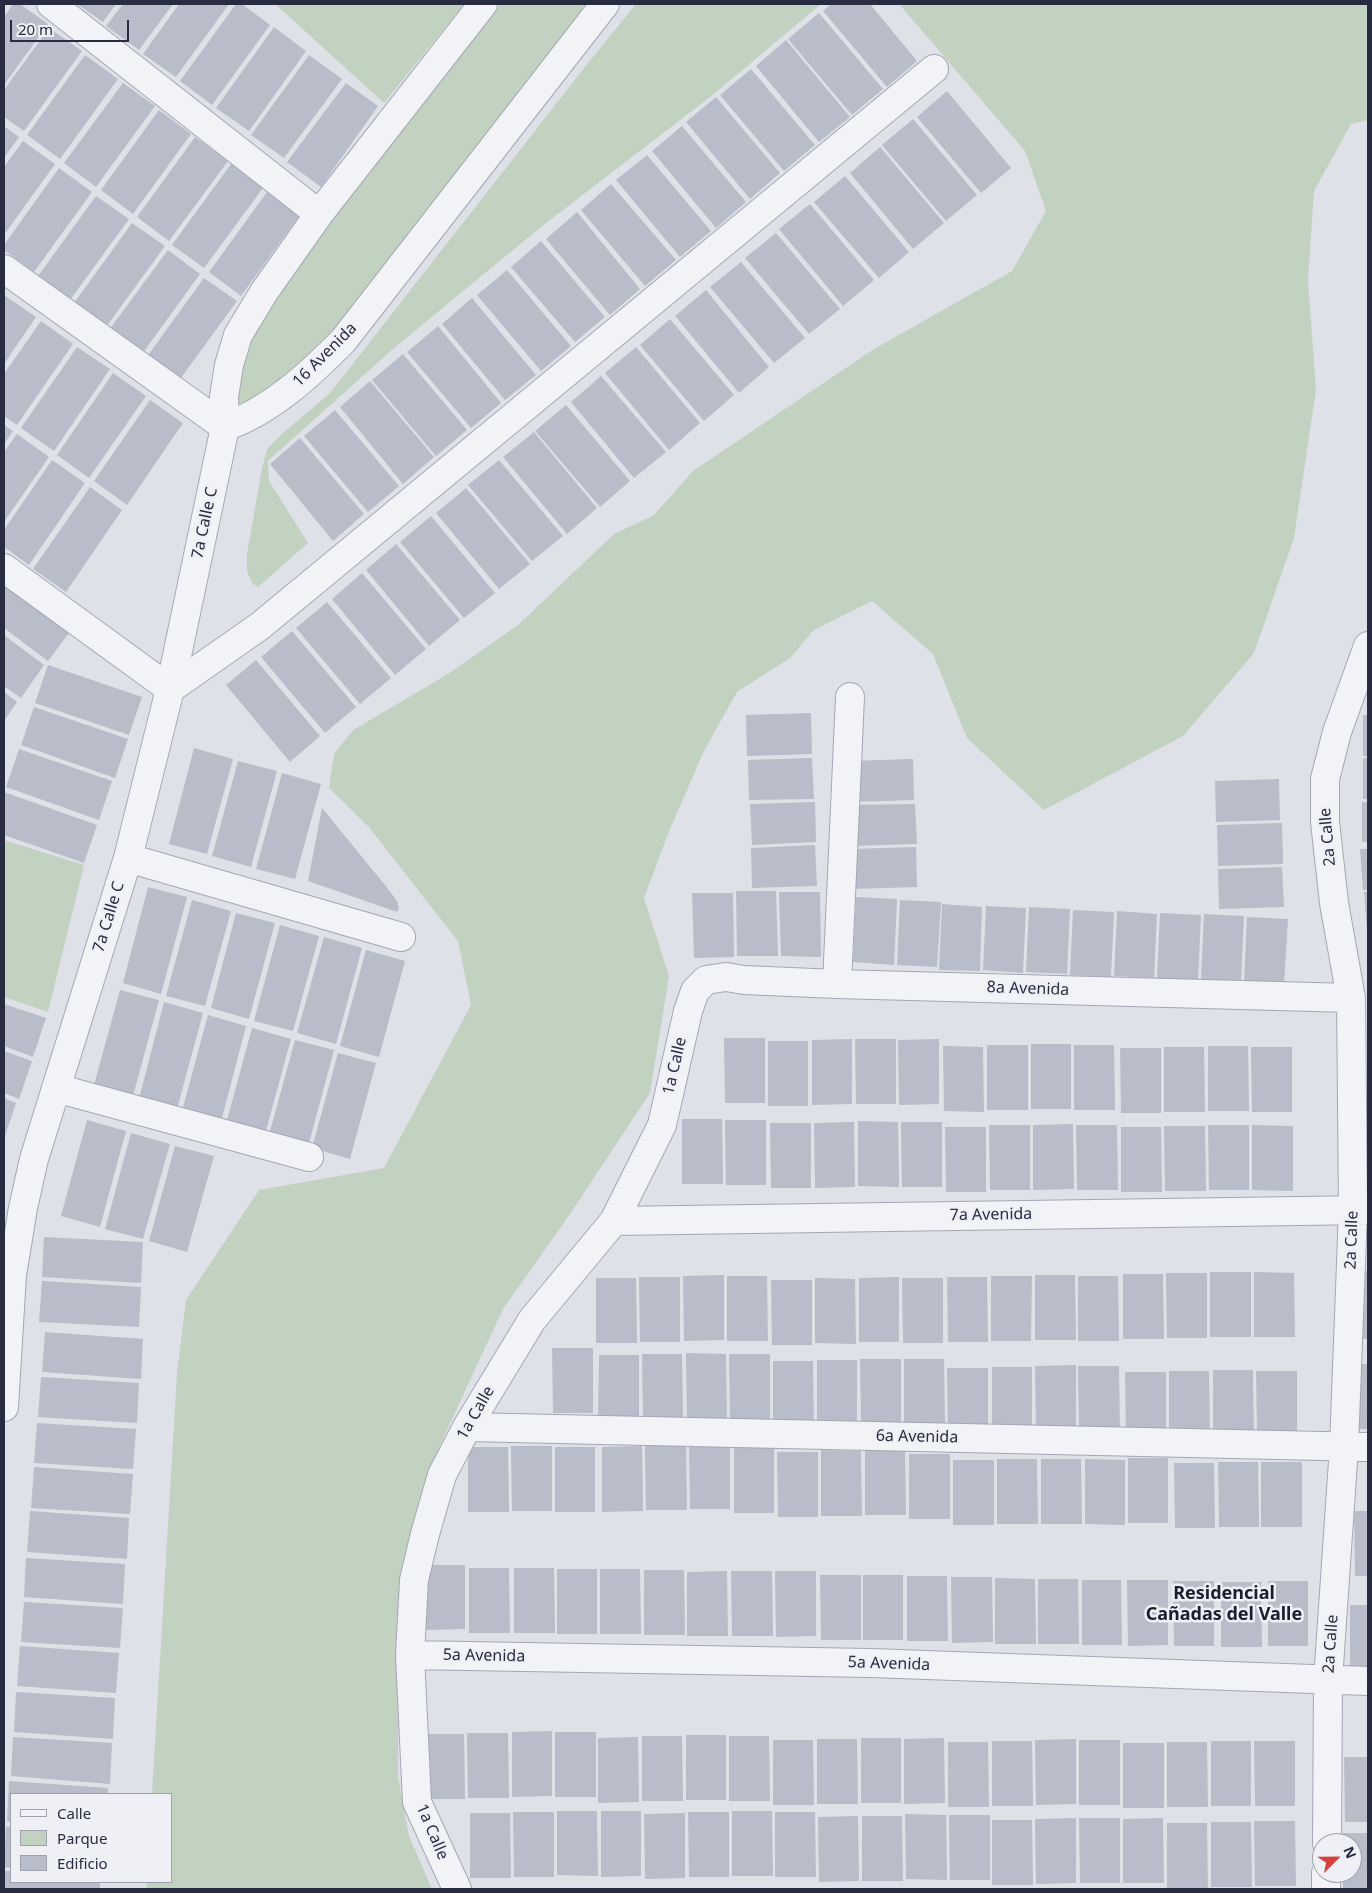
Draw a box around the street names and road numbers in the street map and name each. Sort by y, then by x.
street label: 16 Avenida [289,319,361,391]
street label: 7a Calle C [188,485,222,561]
street label: 2a Calle [1316,807,1340,867]
street label: 7a Calle C [89,879,129,955]
street label: 8a Avenida [986,978,1070,1000]
street label: 1a Calle [659,1035,691,1097]
street label: 7a Avenida [950,1205,1032,1225]
street label: 2a Calle [1341,1210,1363,1270]
street label: 1a Calle [453,1383,499,1443]
street label: 6a Avenida [876,1427,958,1447]
street label: 2a Calle [1319,1614,1343,1674]
street label: 5a Avenida [443,1646,525,1666]
street label: 5a Avenida [847,1653,931,1675]
street label: 1a Calle [412,1801,452,1863]

